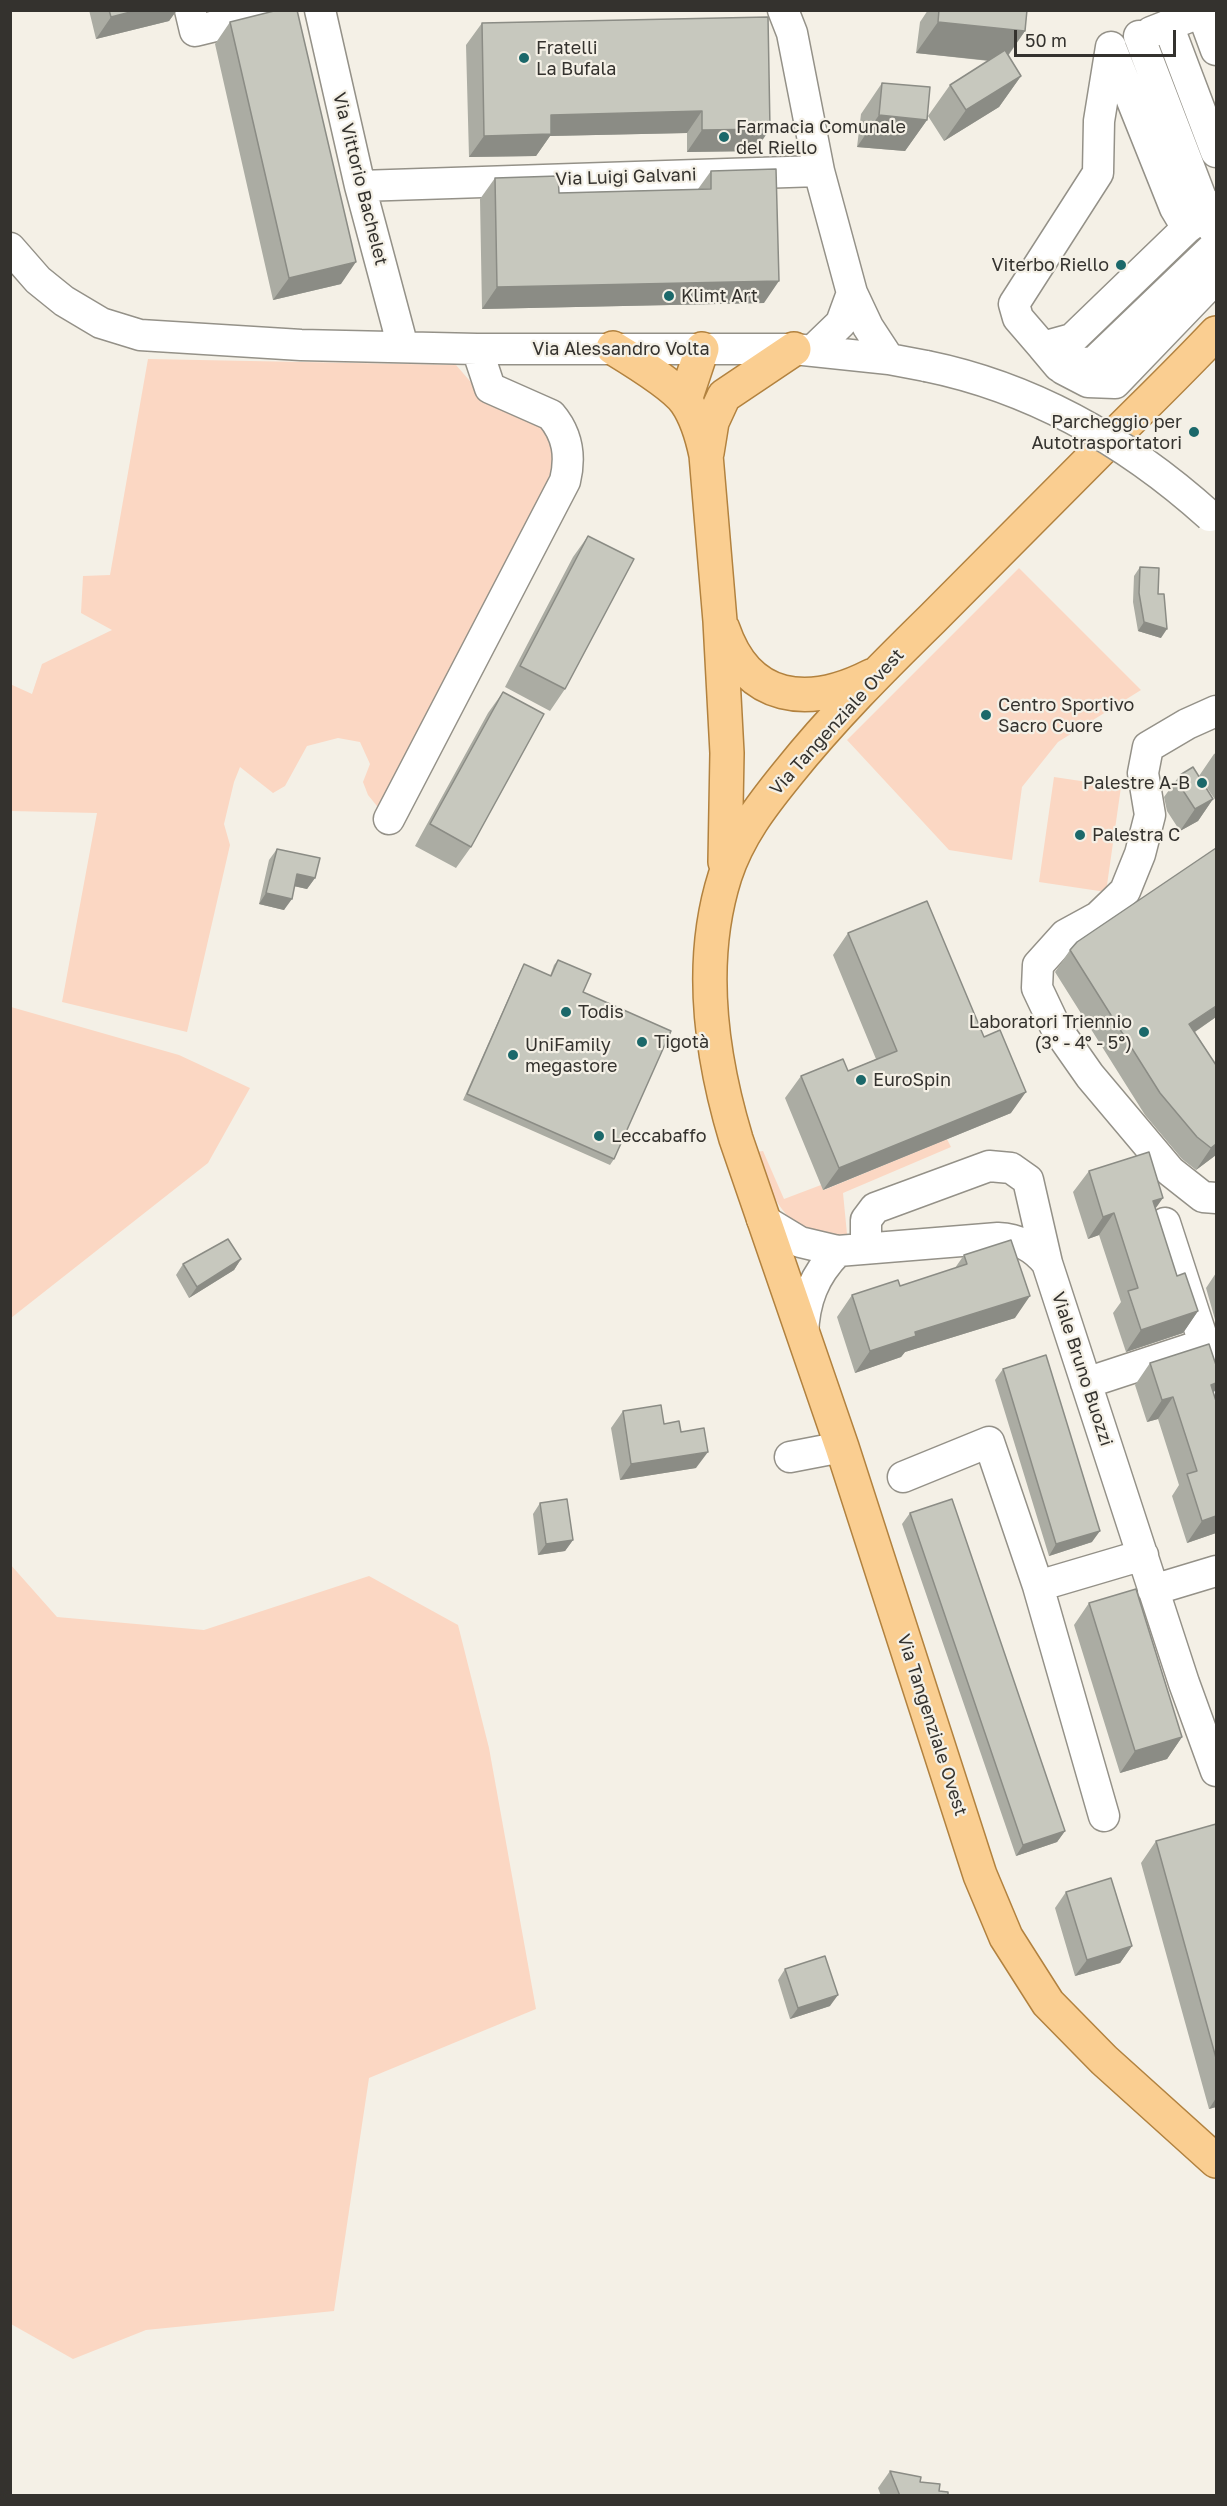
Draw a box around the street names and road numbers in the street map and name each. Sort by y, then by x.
street label: Via Vittorio Bachelet [328,90,392,268]
street label: Via Luigi Galvani [555,164,697,190]
street label: Via Alessandro Volta [532,338,710,360]
street label: Via Tangenziale Ovest [765,644,909,800]
street label: Viale Bruno Buozzi [1047,1289,1117,1449]
street label: Via Tangenziale Ovest [892,1631,972,1819]

